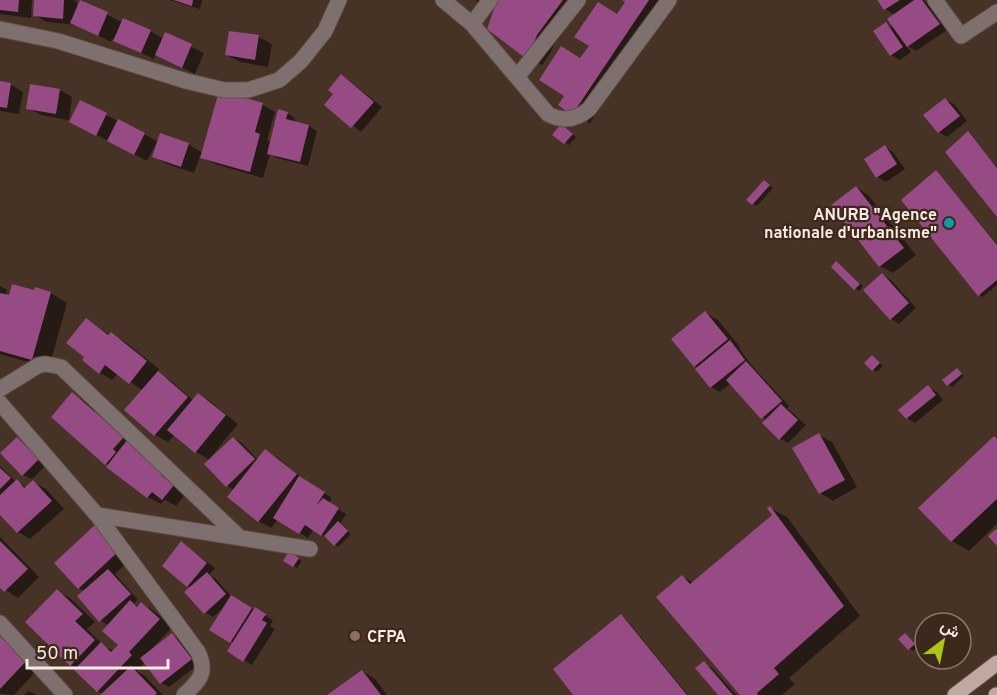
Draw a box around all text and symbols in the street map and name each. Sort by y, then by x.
place label: ANURB "Agence nationale d'urbanisme" [764,206,937,244]
marker: ANURB "Agence nationale d'urbanisme" [942,216,956,230]
north arrow [913,611,973,671]
text: ش [936,616,963,644]
place label: CFPA [367,628,406,648]
marker: CFPA [348,629,362,643]
scale bar [27,632,168,670]
text: 50 m [36,643,78,666]

